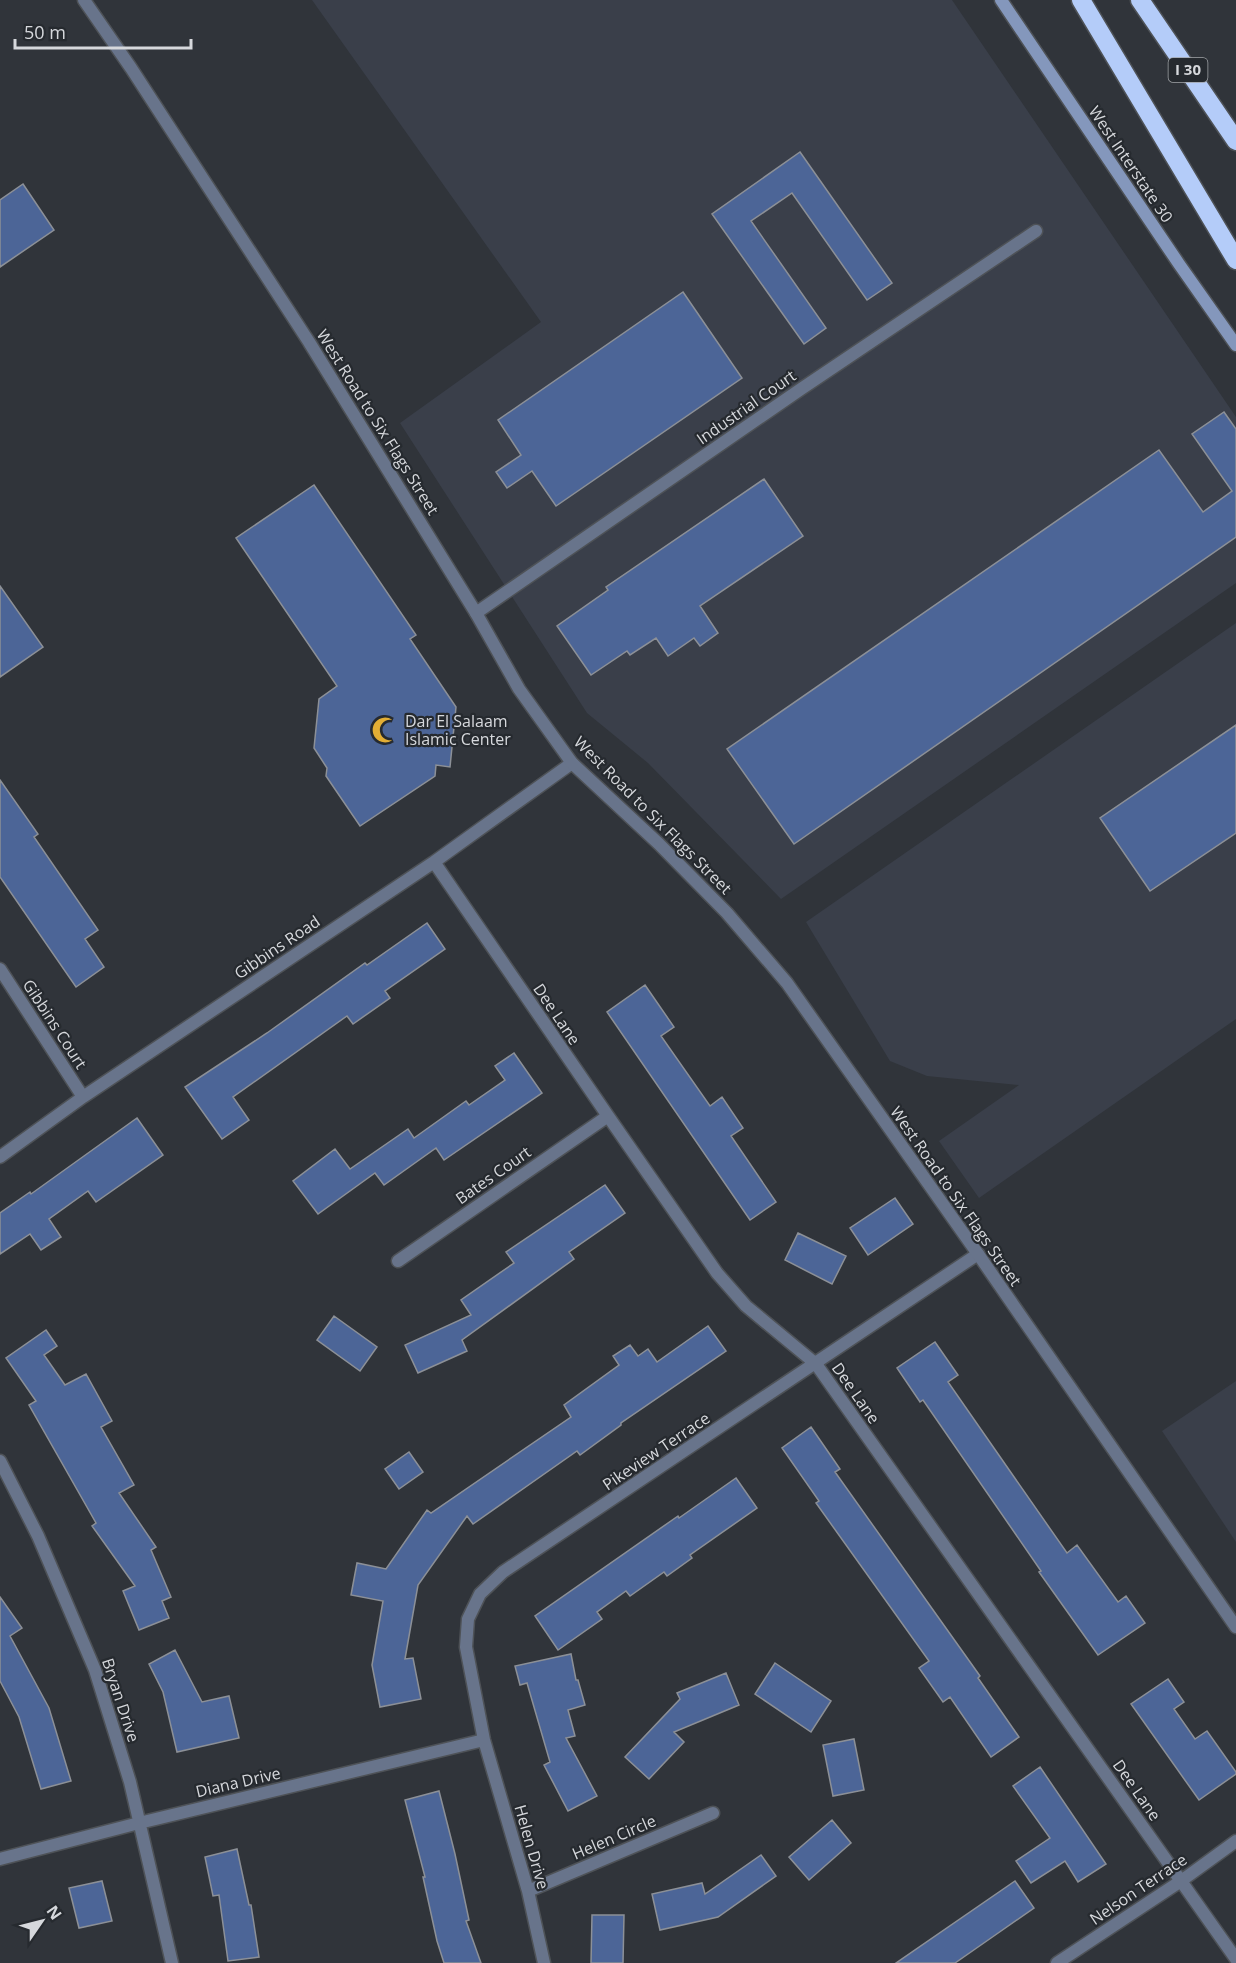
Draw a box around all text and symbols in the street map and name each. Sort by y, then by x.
scale bar [15,12,190,50]
text: 50 m [24,20,66,44]
road number: I 30 [1168,58,1208,82]
street label: West Interstate 30 [1084,101,1178,227]
street label: West Road to Six Flags Street [312,325,444,519]
street label: Industrial Court [692,364,800,449]
place label: Dar El Salaam Islamic Center [405,710,511,750]
mosque icon: Dar El Salaam Islamic Center [370,715,400,745]
street label: West Road to Six Flags Street [569,731,737,899]
street label: Gibbins Road [230,910,324,984]
street label: Gibbins Court [18,975,92,1073]
street label: Dee Lane [528,979,586,1049]
street label: West Road to Six Flags Street [885,1102,1027,1291]
street label: Bates Court [451,1141,535,1209]
street label: Dee Lane [827,1358,885,1428]
street label: Pikeview Terrace [598,1407,714,1495]
street label: Bryan Drive [97,1655,145,1745]
street label: Dee Lane [1108,1755,1166,1825]
street label: Diana Drive [193,1762,283,1802]
street label: Helen Drive [509,1802,555,1892]
street label: Helen Circle [569,1809,659,1865]
street label: Nelson Terrace [1085,1848,1191,1930]
north arrow [12,1891,72,1951]
text: N [42,1901,67,1924]

